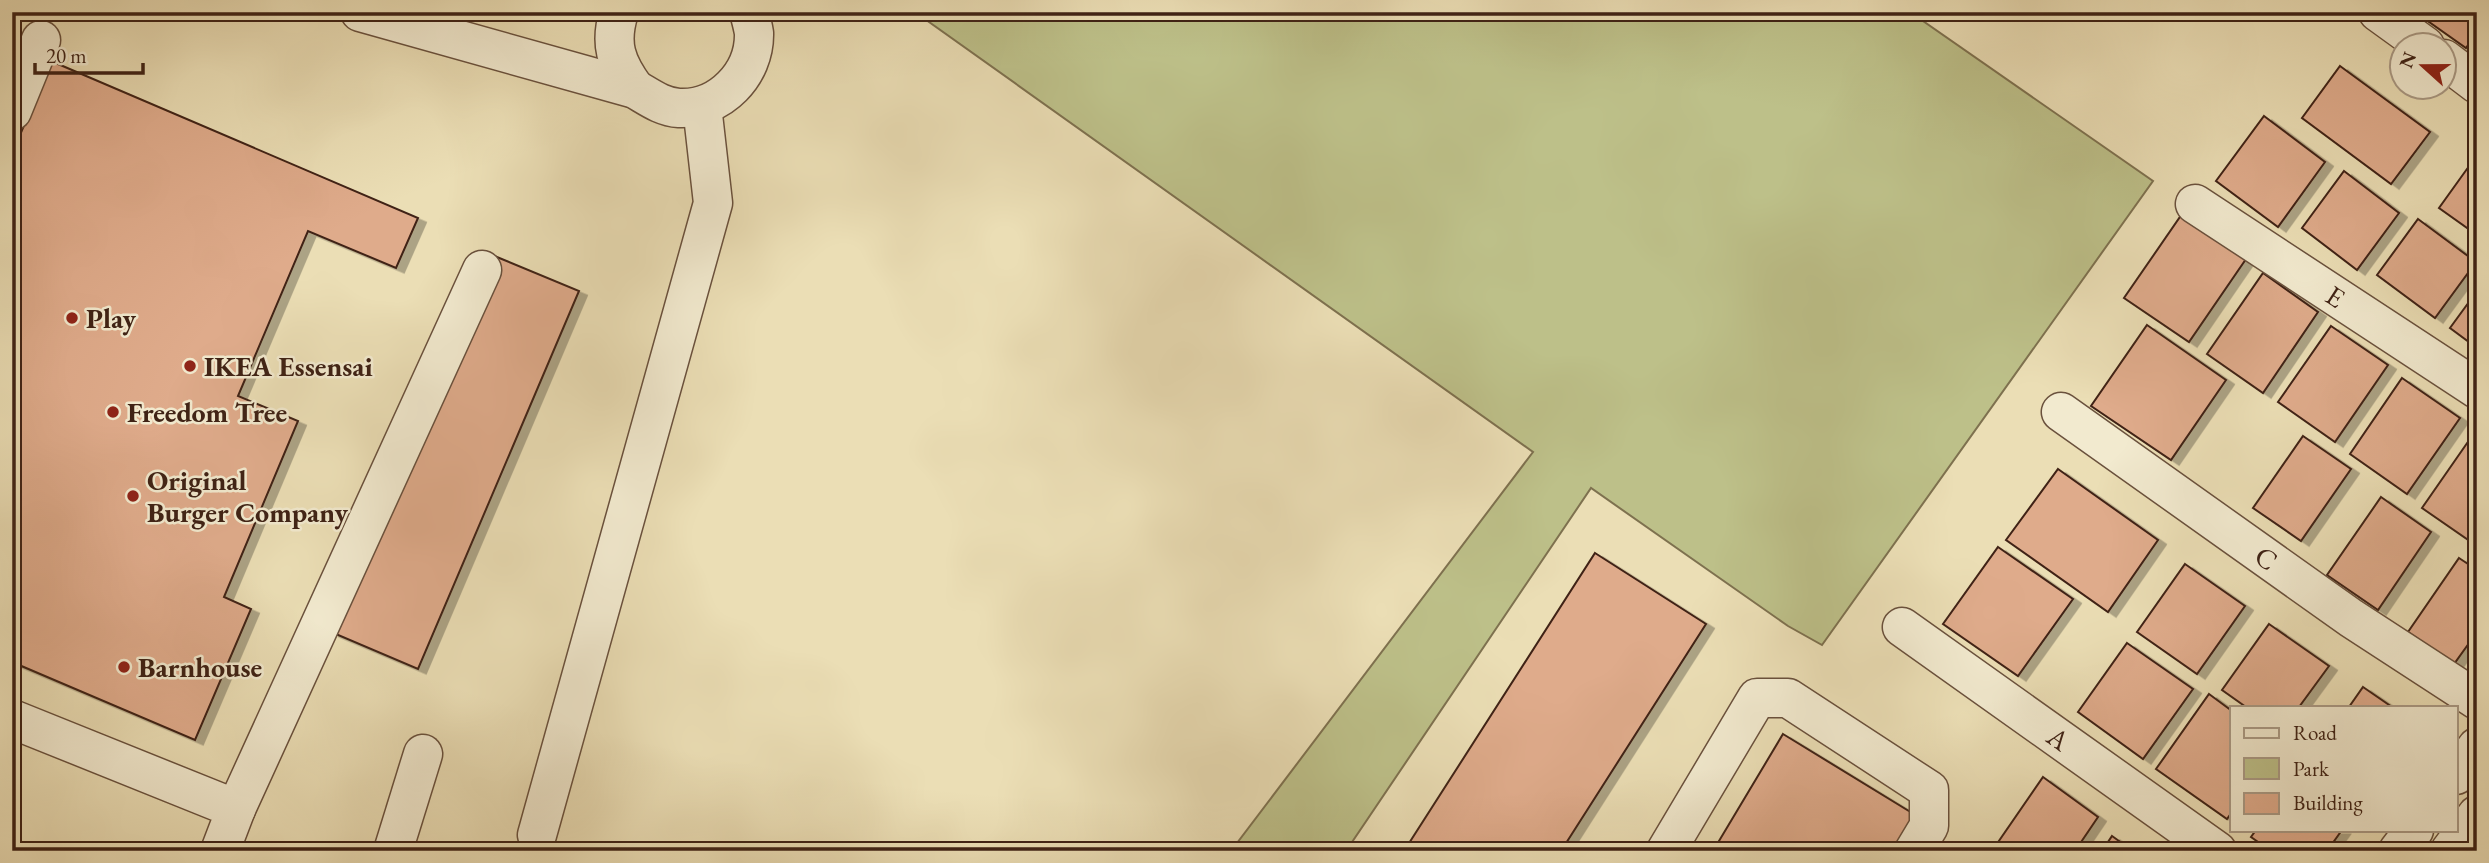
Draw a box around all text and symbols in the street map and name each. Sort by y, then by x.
scale bar [35,32,144,76]
north arrow [2388,32,2458,102]
text: 20 m [46,42,87,69]
text: N [2393,48,2422,72]
street label: E [2319,277,2352,316]
place label: Play [86,300,137,336]
marker: Play [64,310,80,326]
place label: IKEA Essensai [204,348,373,384]
marker: IKEA Essensai [182,358,198,374]
place label: Freedom Tree [127,394,287,430]
marker: Freedom Tree [105,404,121,420]
place label: Original Burger Company [147,462,348,530]
marker: Original Burger Company [125,488,141,504]
street label: C [2248,538,2285,578]
place label: Barnhouse [138,649,262,685]
marker: Barnhouse [116,659,132,675]
legend [2230,706,2458,832]
street label: A [2039,717,2077,759]
text: Road [2293,719,2337,746]
text: Park [2293,755,2330,782]
text: Building [2293,789,2363,816]

